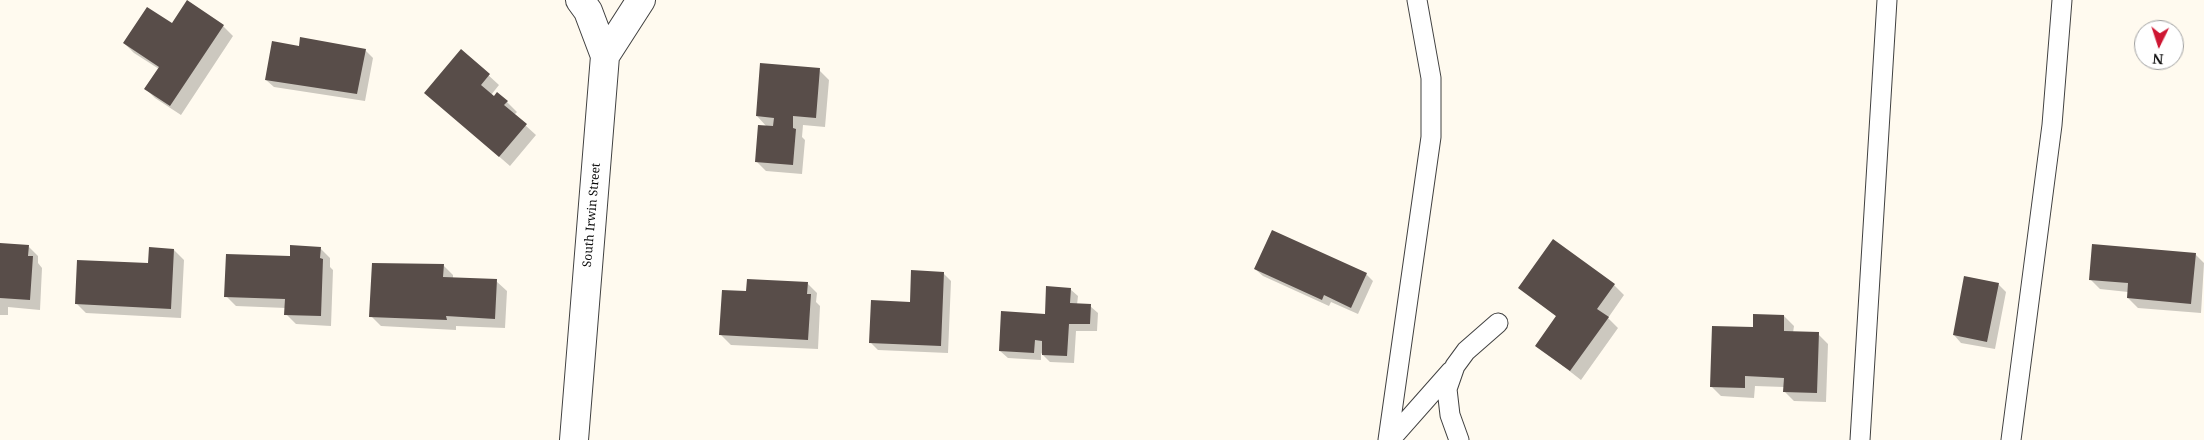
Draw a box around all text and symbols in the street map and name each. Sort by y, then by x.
north arrow [2134,20,2184,70]
text: N [2152,50,2164,69]
street label: South Irwin Street [580,162,604,268]

